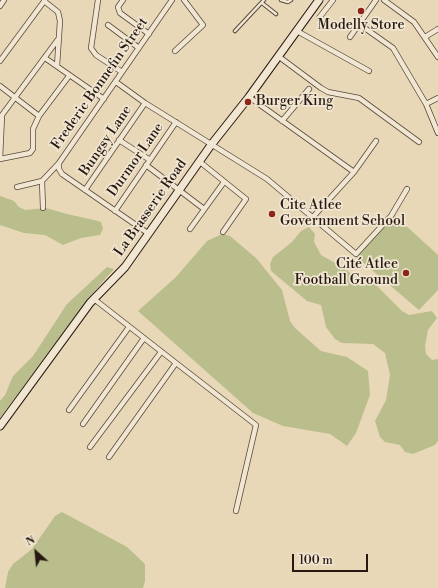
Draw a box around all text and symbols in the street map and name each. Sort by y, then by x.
marker: Modelly Store [356,6,366,16]
street label: Frederic Bonnefin Street [48,15,152,153]
place label: Modelly Store [318,18,404,34]
place label: Burger King [256,94,333,110]
marker: Burger King [243,97,253,107]
street label: Bungsy Lane [76,103,136,179]
street label: Durmor Lane [104,120,168,200]
street label: La Brasserie Road [111,156,191,260]
place label: Cite Atlee Government School [280,198,405,230]
marker: Cite Atlee Government School [267,209,277,219]
place label: Cité Atlee Football Ground [294,257,398,290]
marker: Cité Atlee Football Ground [401,268,411,278]
north arrow [16,532,56,572]
text: N [23,533,38,550]
scale bar [294,546,370,572]
text: 100 m [299,553,333,568]

